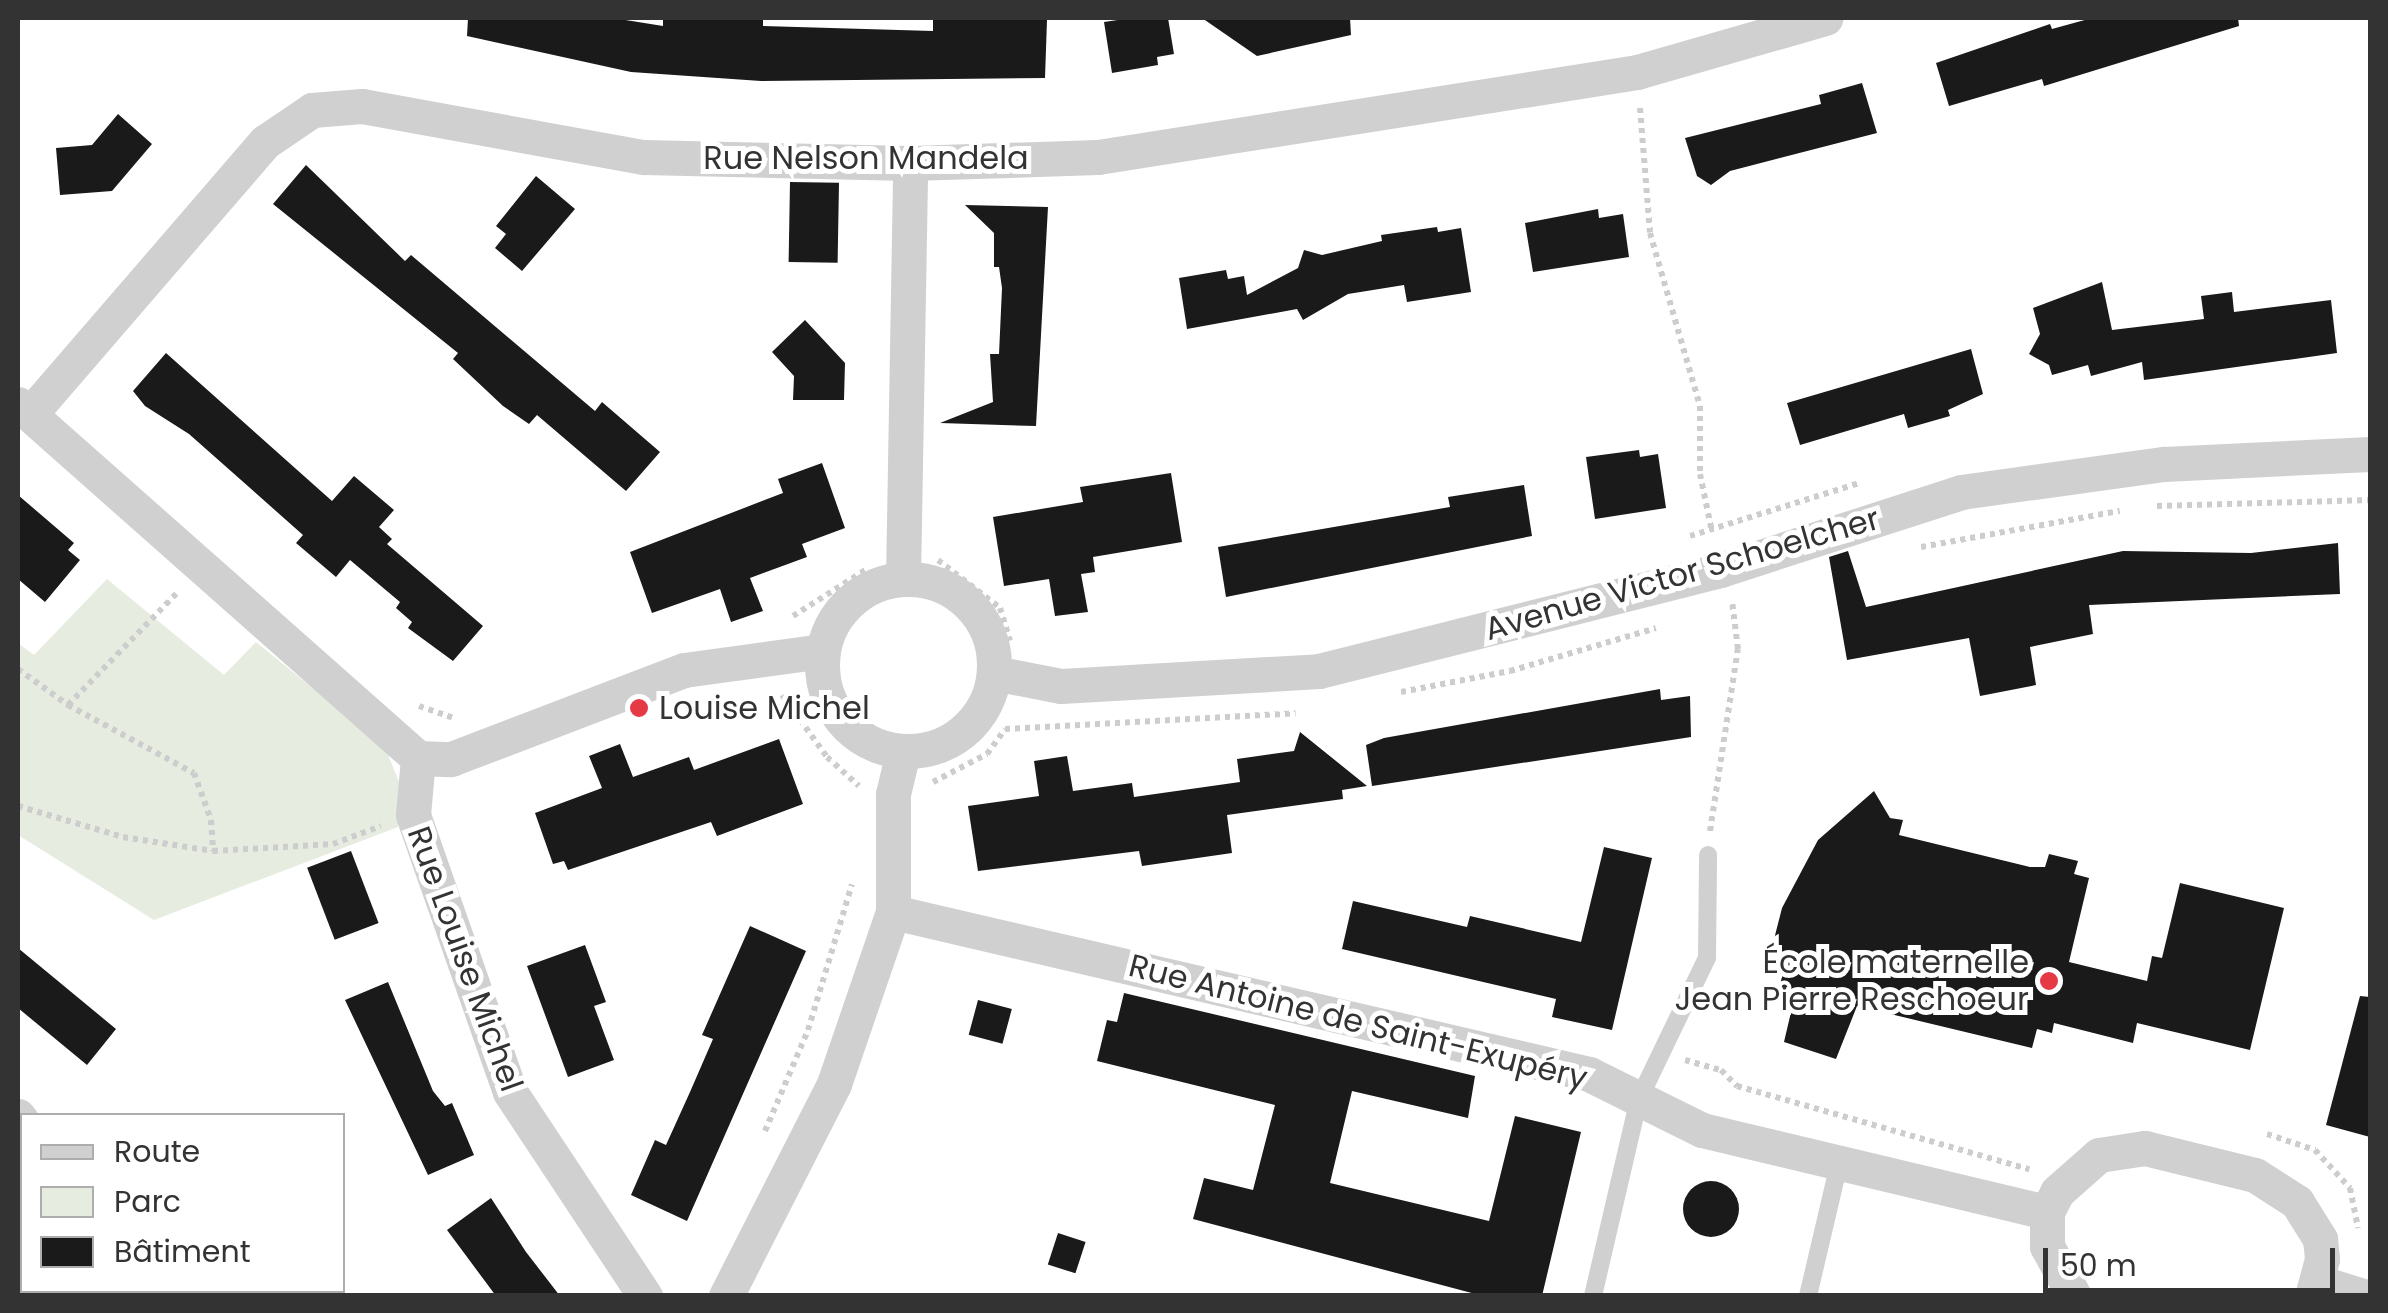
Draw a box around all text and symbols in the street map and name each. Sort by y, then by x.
street label: Rue Nelson Mandela [703,139,1029,177]
street label: Avenue Victor Schoelcher [1480,499,1884,649]
place label: Louise Michel [659,689,870,727]
marker: Louise Michel [628,697,650,719]
street label: Rue Louise Michel [399,821,531,1097]
place label: École maternelle Jean Pierre Reschoeur [1674,944,2029,1019]
street label: Rue Antoine de Saint-Exupéry [1125,946,1591,1098]
marker: École maternelle Jean Pierre Reschoeur [2038,970,2060,992]
legend [20,1113,345,1293]
text: Route [114,1130,200,1173]
text: Parc [114,1180,181,1223]
scale bar [2048,1228,2340,1290]
text: Bâtiment [114,1230,251,1273]
text: 50 m [2060,1244,2137,1287]

